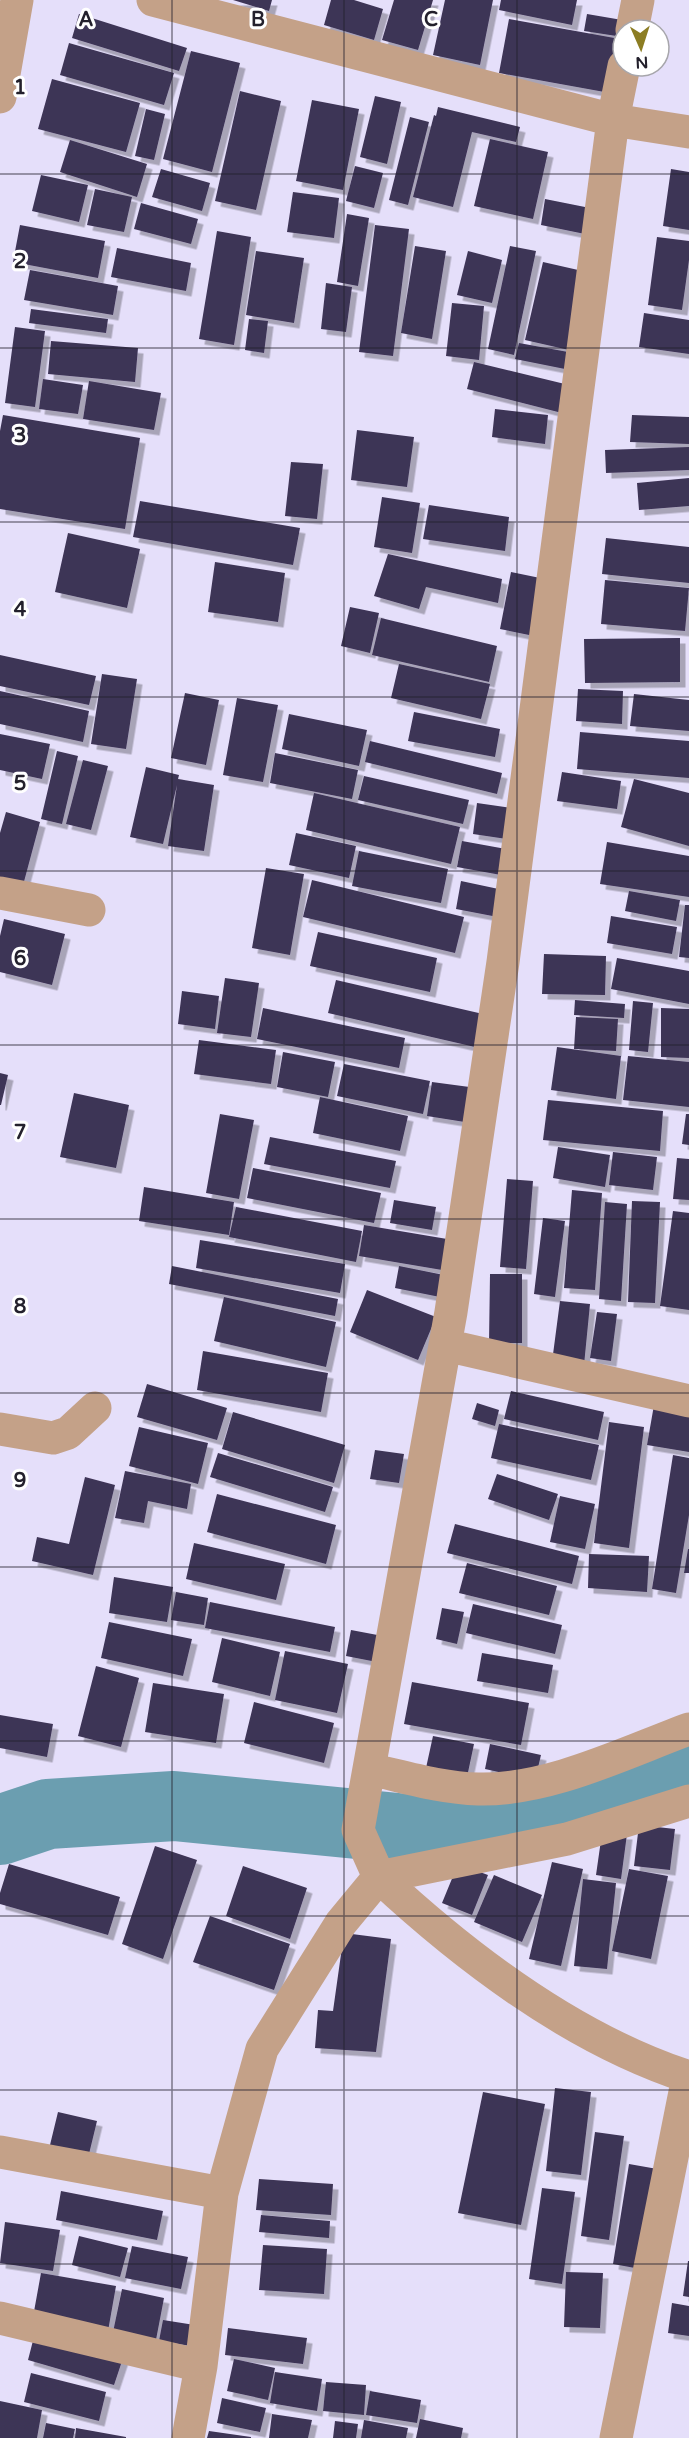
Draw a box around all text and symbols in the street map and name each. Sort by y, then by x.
text: A [79,8,94,32]
text: B [251,8,265,32]
text: C [424,8,438,32]
north arrow [611,18,671,78]
text: N [635,52,649,72]
text: 1 [14,76,26,100]
text: 2 [14,250,26,274]
text: 3 [14,424,26,448]
text: 4 [14,598,27,622]
text: 5 [14,772,26,796]
text: 6 [14,947,26,971]
text: 7 [14,1121,26,1145]
text: 8 [14,1295,26,1319]
text: 9 [14,1469,26,1493]

